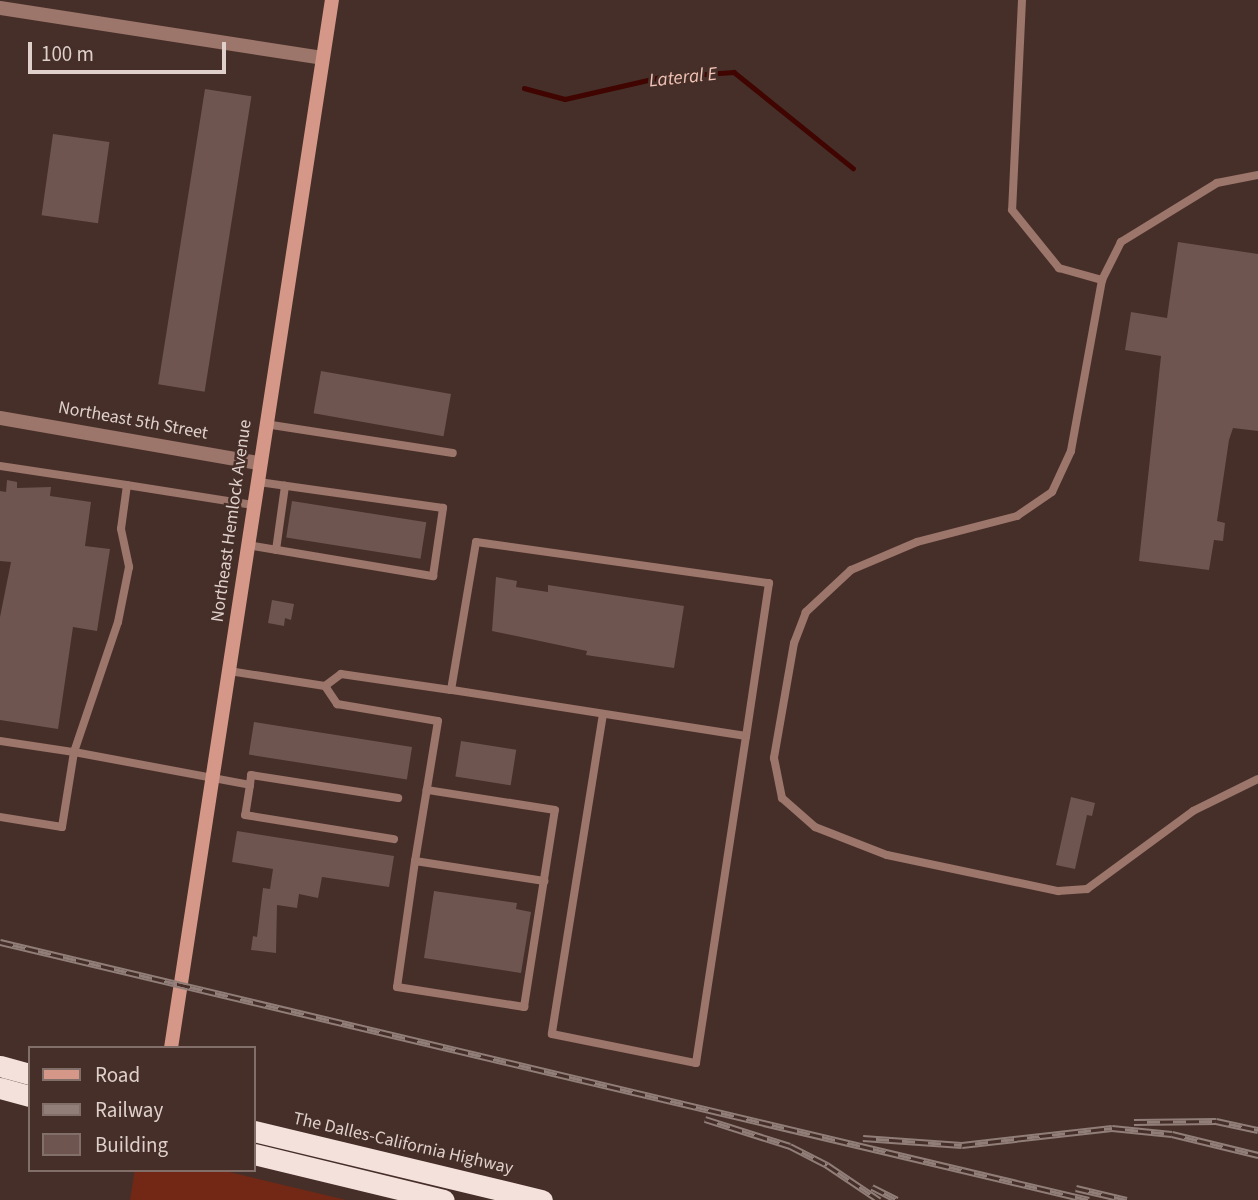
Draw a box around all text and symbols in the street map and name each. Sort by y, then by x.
scale bar [32,28,229,72]
text: 100 m [41,39,94,69]
water label: Lateral E [648,63,718,93]
street label: Northeast 5th Street [56,397,210,445]
street label: Northeast Hemlock Avenue [207,418,257,624]
legend [28,1046,256,1172]
text: Road [95,1060,140,1090]
text: Railway [95,1095,163,1125]
street label: The Dalles-California Highway [291,1108,515,1180]
text: Building [95,1130,168,1160]

